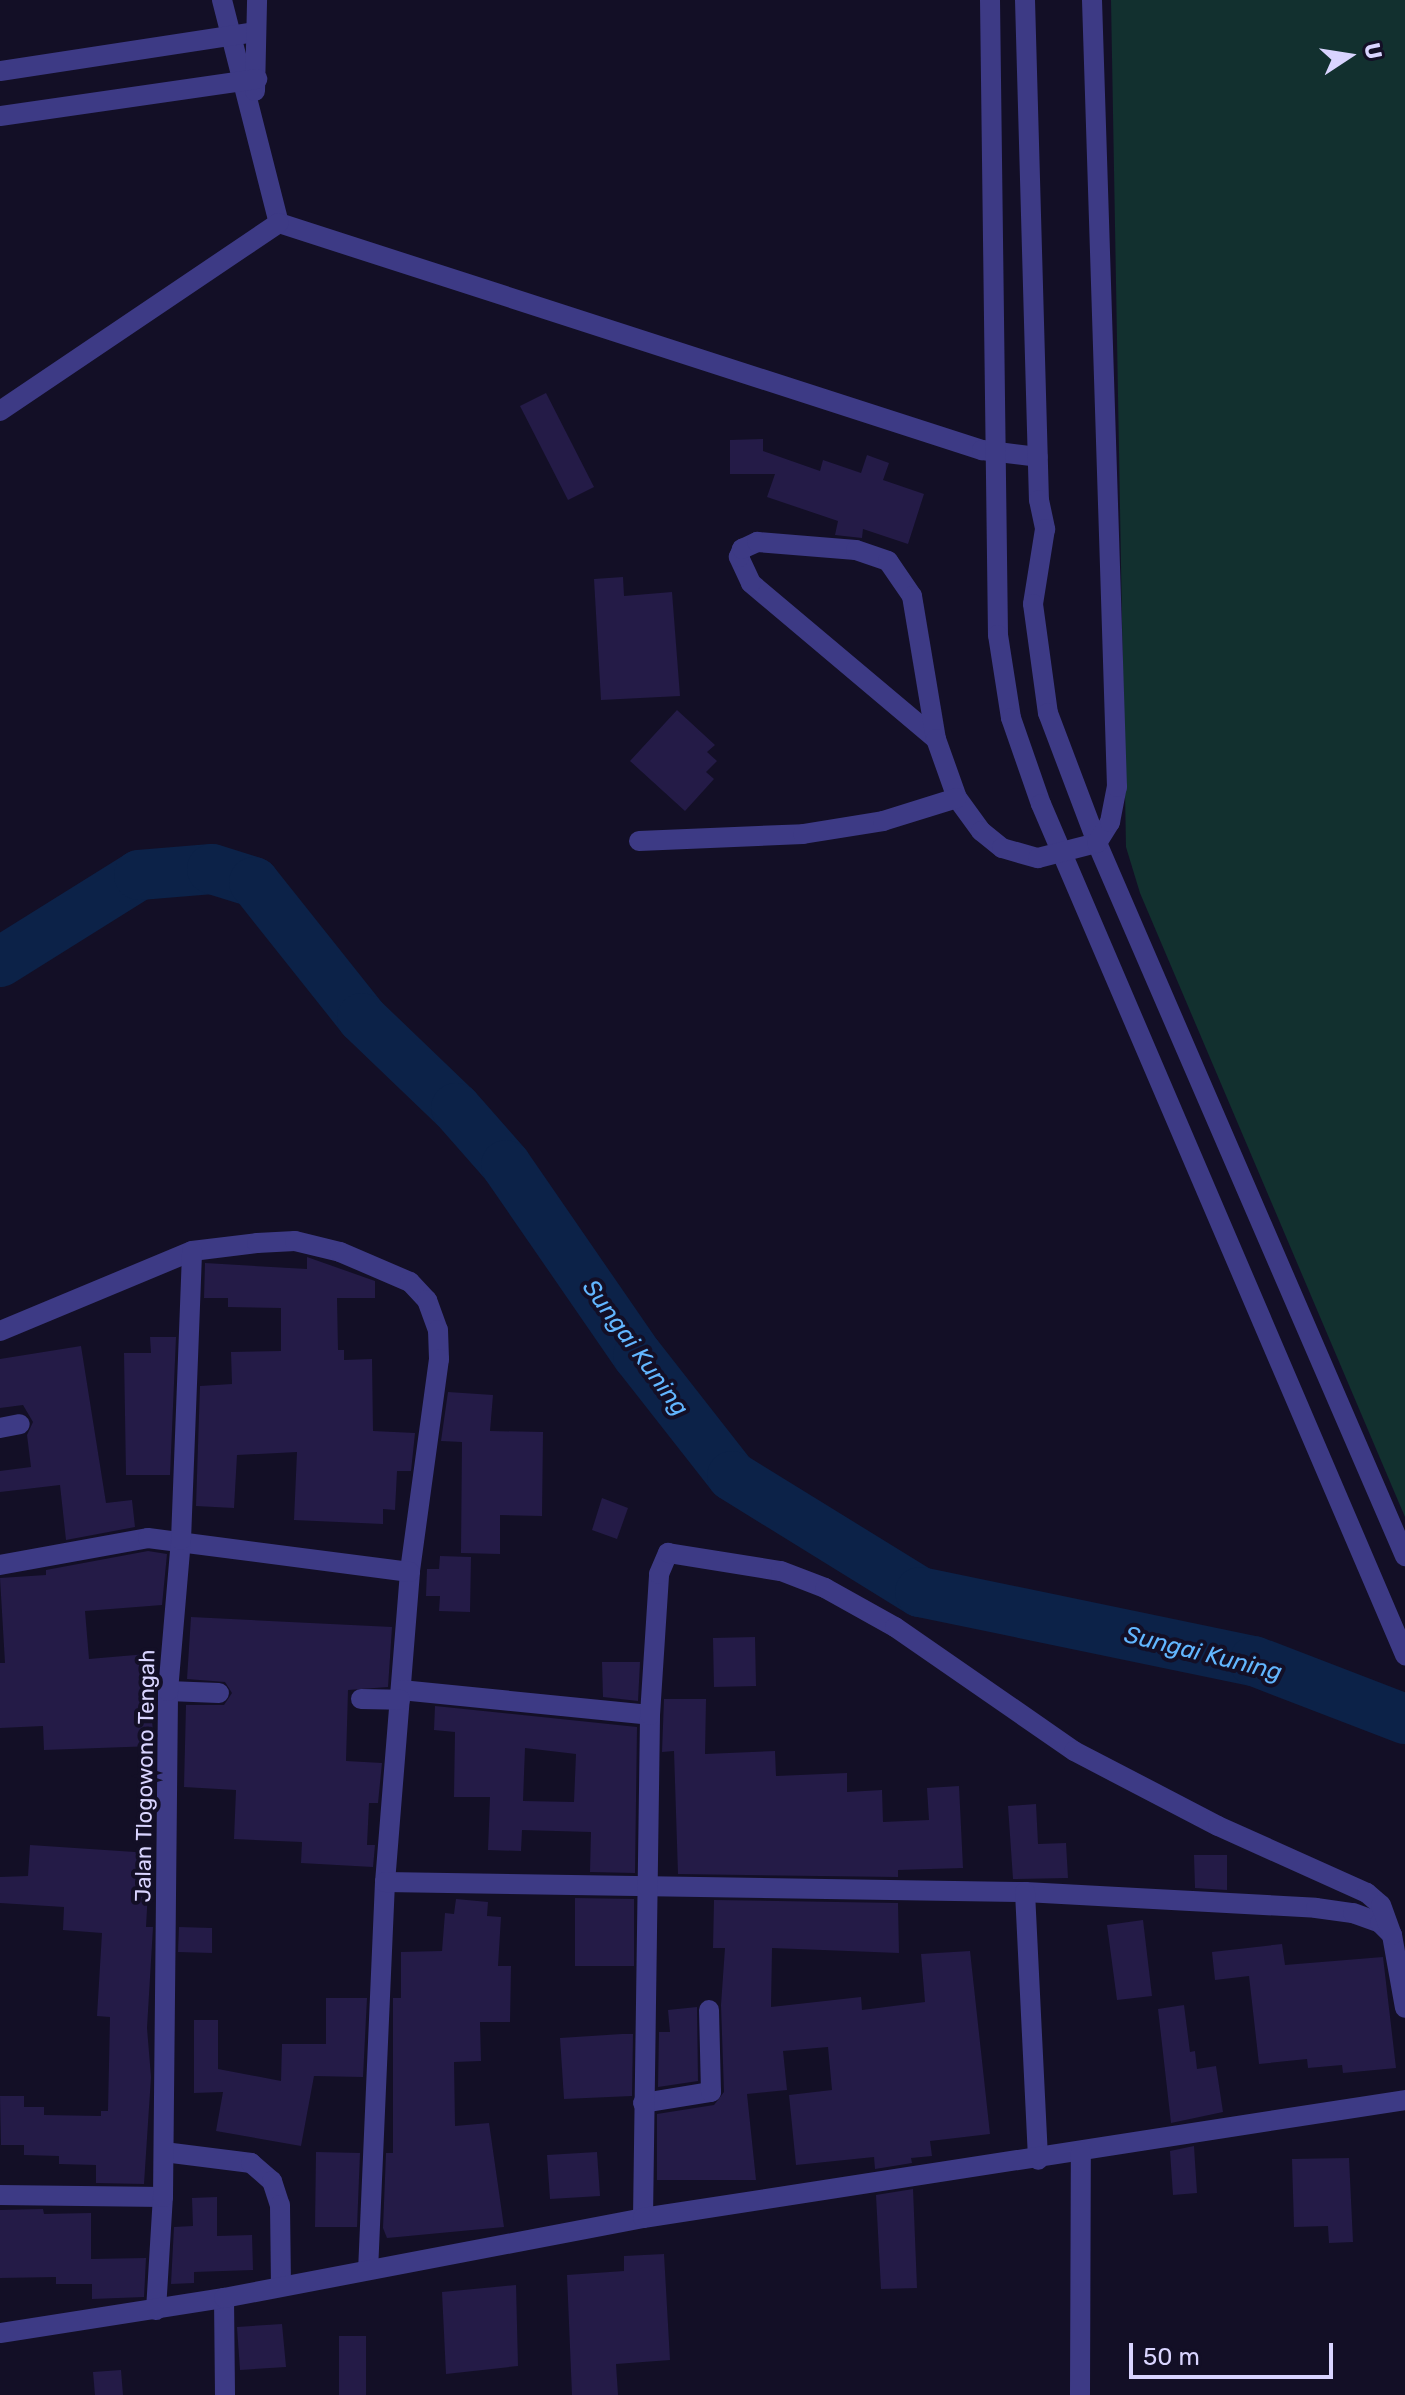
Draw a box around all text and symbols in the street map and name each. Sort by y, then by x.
north arrow [1309,16,1389,96]
text: U [1358,40,1388,62]
water label: Sungai Kuning [576,1274,694,1422]
water label: Sungai Kuning [1121,1621,1285,1687]
street label: Jalan Tlogowono Tengah [130,1649,160,1903]
scale bar [1133,2327,1337,2377]
text: 50 m [1143,2343,1200,2371]

